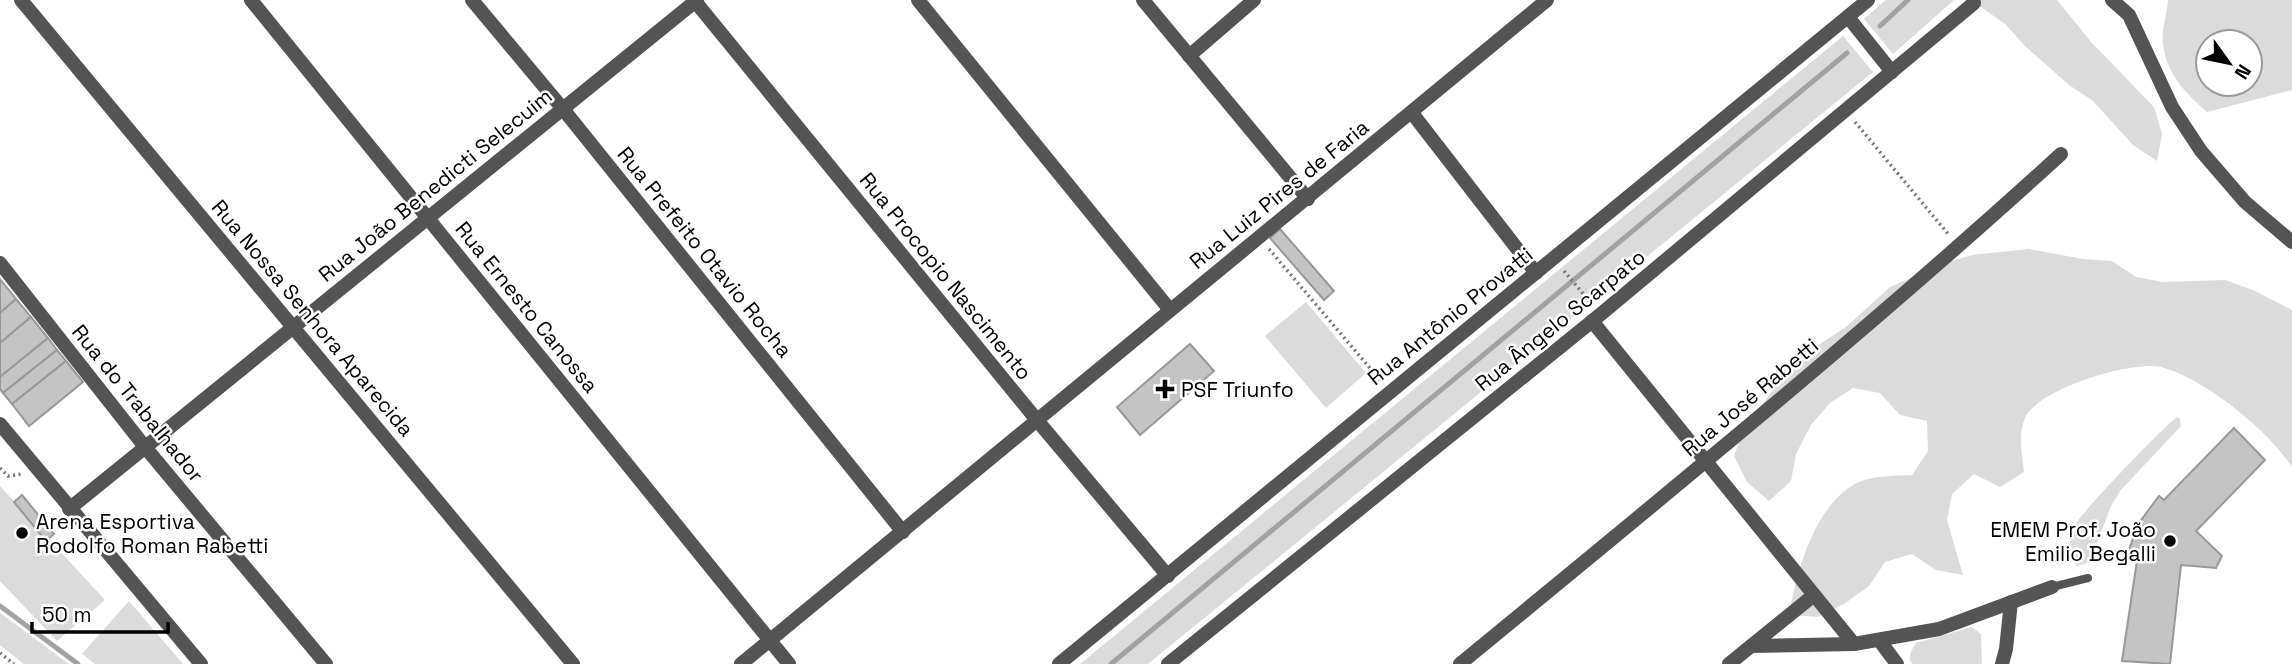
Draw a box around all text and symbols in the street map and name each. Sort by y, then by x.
north arrow [2194,28,2264,98]
text: N [2229,60,2257,84]
street label: Rua João Benedicti Selecuim [313,82,557,288]
street label: Rua Luiz Pires de Faria [1184,113,1374,275]
street label: Rua Prefeito Otavio Rocha [612,141,798,363]
street label: Rua Procopio Nascimento [854,167,1038,385]
street label: Rua Nossa Senhora Aparecida [206,194,420,442]
street label: Rua Ernesto Canossa [450,216,604,398]
street label: Rua Antônio Provatti [1362,241,1538,391]
street label: Rua Ângelo Scarpato [1469,243,1651,397]
street label: Rua do Trabalhador [66,319,210,487]
street label: Rua José Rabetti [1676,332,1824,462]
place label: PSF Triunfo [1181,376,1294,403]
marker: PSF Triunfo [1155,379,1175,399]
place label: Arena Esportiva Rodolfo Roman Rabetti [36,508,269,559]
place label: EMEM Prof. João Emilio Begalli [1990,516,2156,567]
marker: Arena Esportiva Rodolfo Roman Rabetti [14,525,30,541]
marker: EMEM Prof. João Emilio Begalli [2162,533,2178,549]
scale bar [32,590,168,634]
text: 50 m [42,601,92,628]

